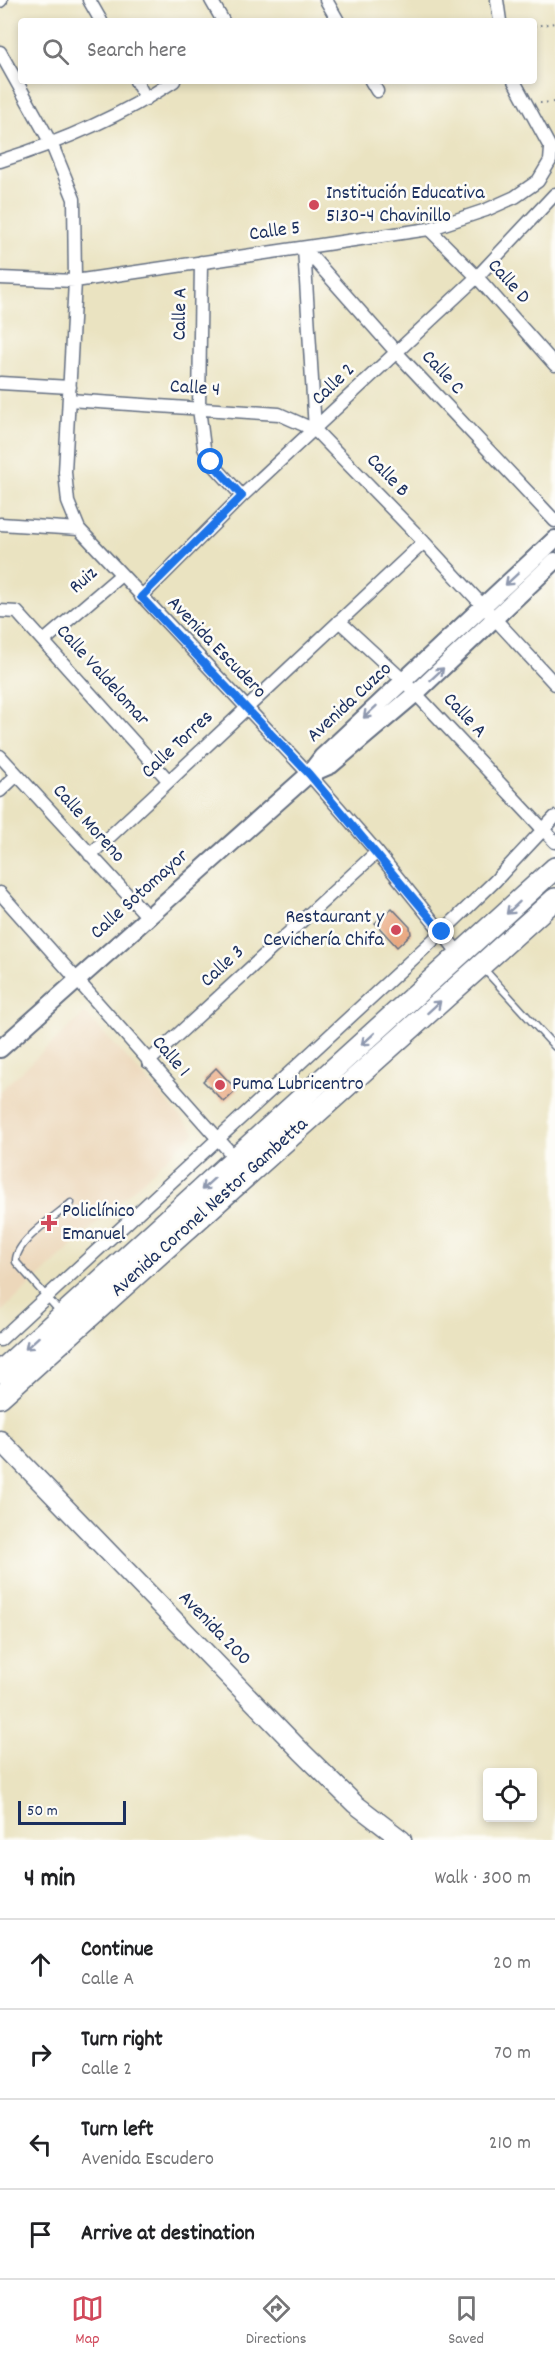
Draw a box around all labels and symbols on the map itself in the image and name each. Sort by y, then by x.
place label: Institución Educativa 5130-4 Chavinillo [326,180,485,231]
marker: Institución Educativa 5130-4 Chavinillo [307,198,321,212]
street label: Calle 5 [248,215,302,249]
street label: Calle D [480,253,536,311]
street label: Calle A [167,287,195,341]
street label: Calle C [414,344,470,402]
street label: Calle 2 [306,357,362,413]
street label: Calle 4 [169,373,221,405]
route start [197,448,223,474]
street label: Calle B [359,448,415,504]
street label: Ruiz [64,560,105,601]
one-way arrow [505,572,520,587]
street label: Avenida Escudero [160,590,272,706]
street label: Calle Valdelomar [49,619,156,733]
street label: Avenida Cuzco [301,656,399,750]
one-way arrow [429,666,444,681]
street label: Calle A [436,687,492,745]
street label: Calle Torres [136,704,220,786]
one-way arrow [363,705,378,719]
street label: Calle Moreno [45,779,131,870]
street label: Calle Sotomayor [85,843,196,947]
one-way arrow [505,901,520,915]
place label: Restaurant y Cevichería Chifa [263,904,385,955]
route end [428,918,454,944]
marker: Restaurant y Cevichería Chifa [389,923,403,937]
street label: Calle 3 [195,939,251,995]
one-way arrow [426,1000,441,1014]
street label: Calle 1 [144,1030,196,1084]
one-way arrow [361,1032,376,1046]
place label: Puma Lubricentro [232,1071,364,1099]
marker: Puma Lubricentro [213,1078,227,1092]
street label: Avenida Coronel Nestor Gambetta [105,1111,315,1304]
one-way arrow [201,1177,216,1191]
place label: Policlínico Emanuel [62,1198,135,1249]
marker: Policlínico Emanuel [40,1214,58,1232]
one-way arrow [25,1336,40,1350]
street label: Avenida 200 [171,1585,257,1673]
scale bar [18,1798,126,1826]

